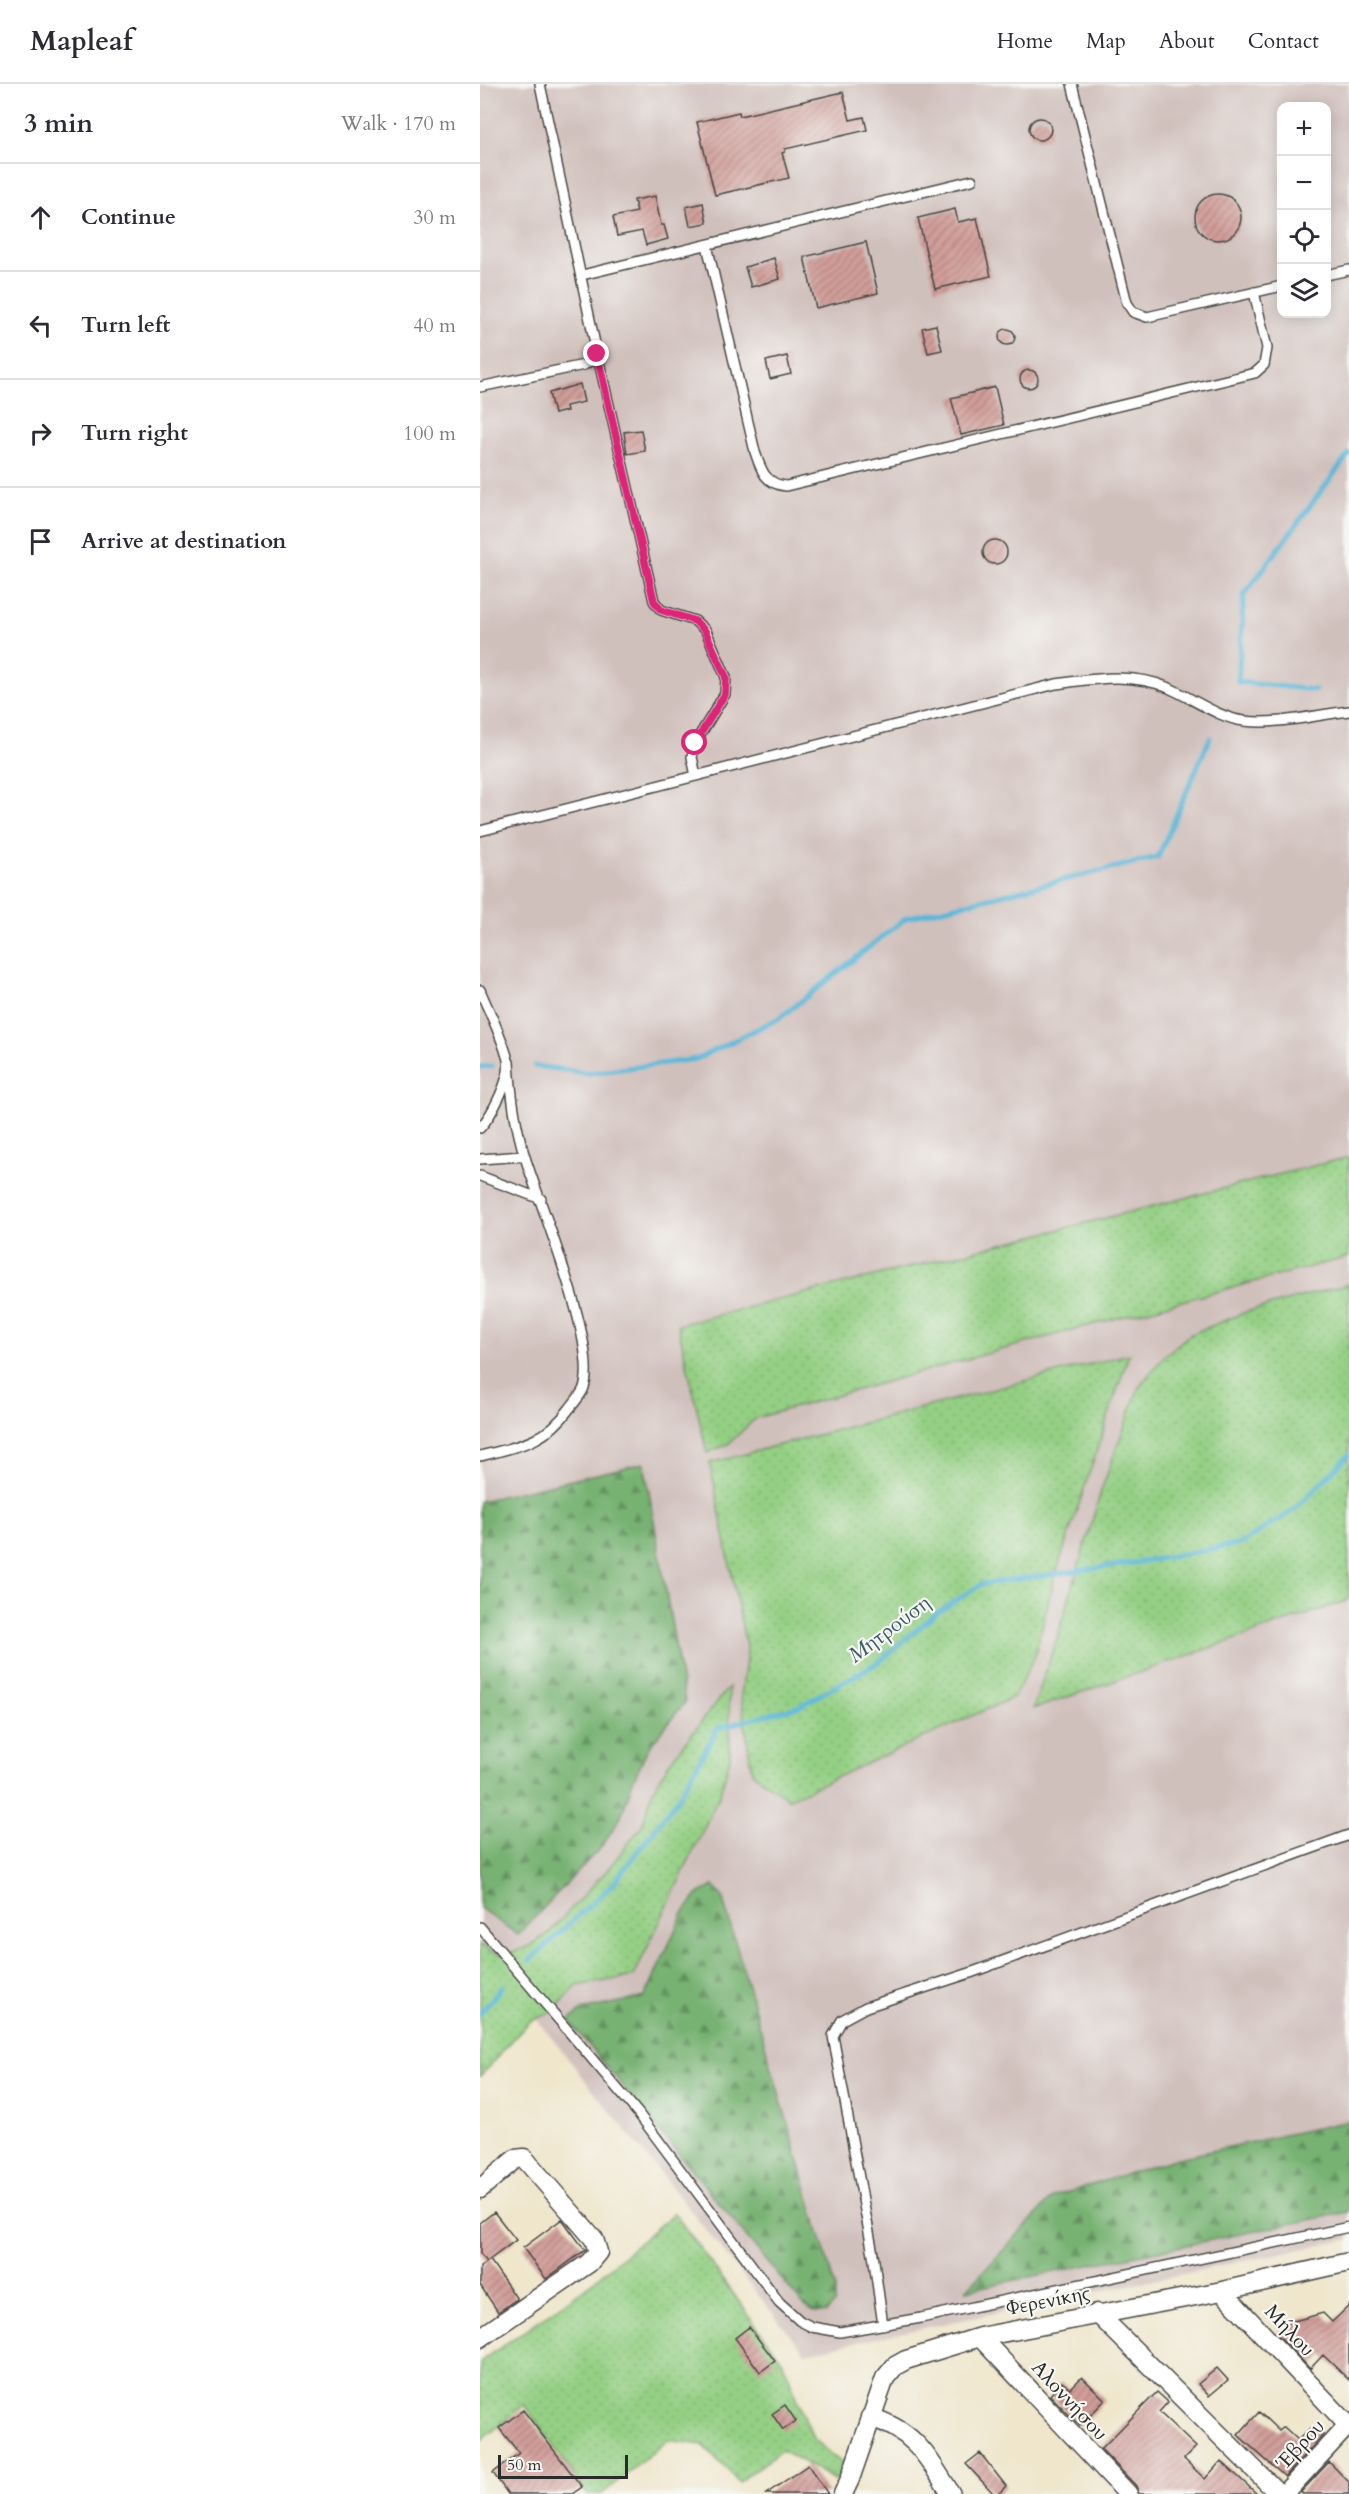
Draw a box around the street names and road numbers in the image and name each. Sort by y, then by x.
street label: Φερενίκης [1004,2279,1093,2322]
street label: Μήλου [1259,2298,1321,2362]
street label: Αλοννήσου [1026,2354,1114,2446]
street label: Έβρου [1269,2413,1331,2476]

